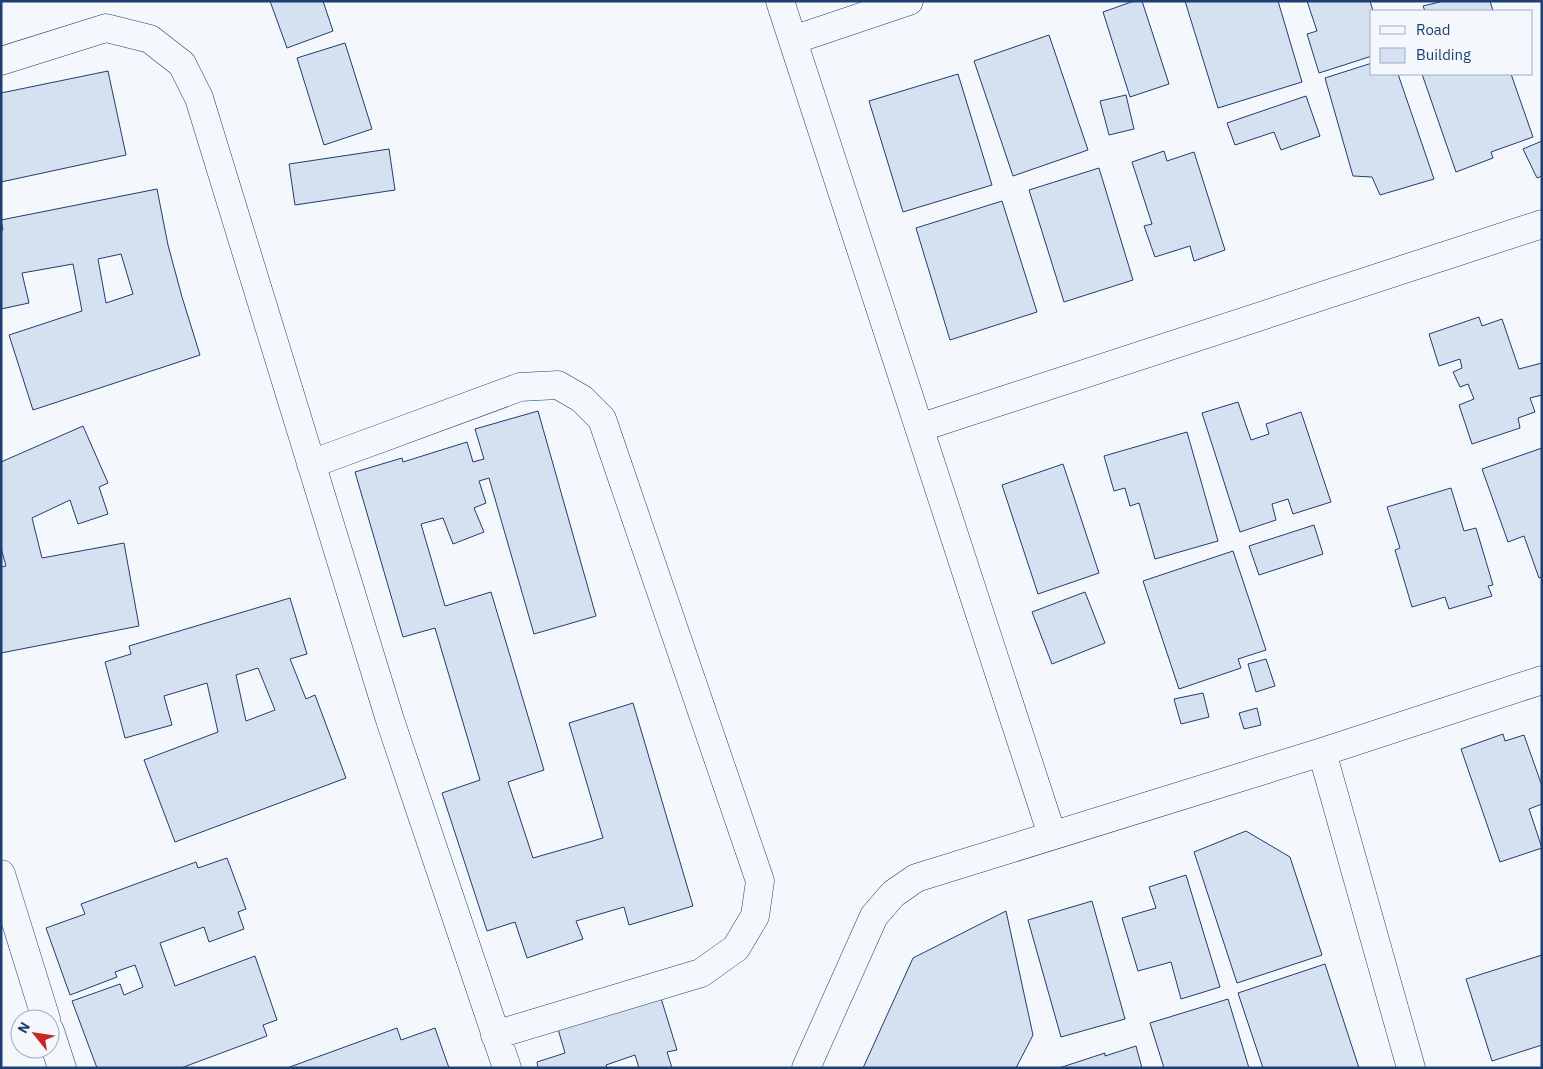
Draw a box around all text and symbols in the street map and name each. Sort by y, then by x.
legend [1370,10,1533,75]
text: Road [1416,20,1451,39]
text: Building [1416,45,1471,64]
north arrow [10,1009,60,1059]
text: N [13,1019,34,1036]

